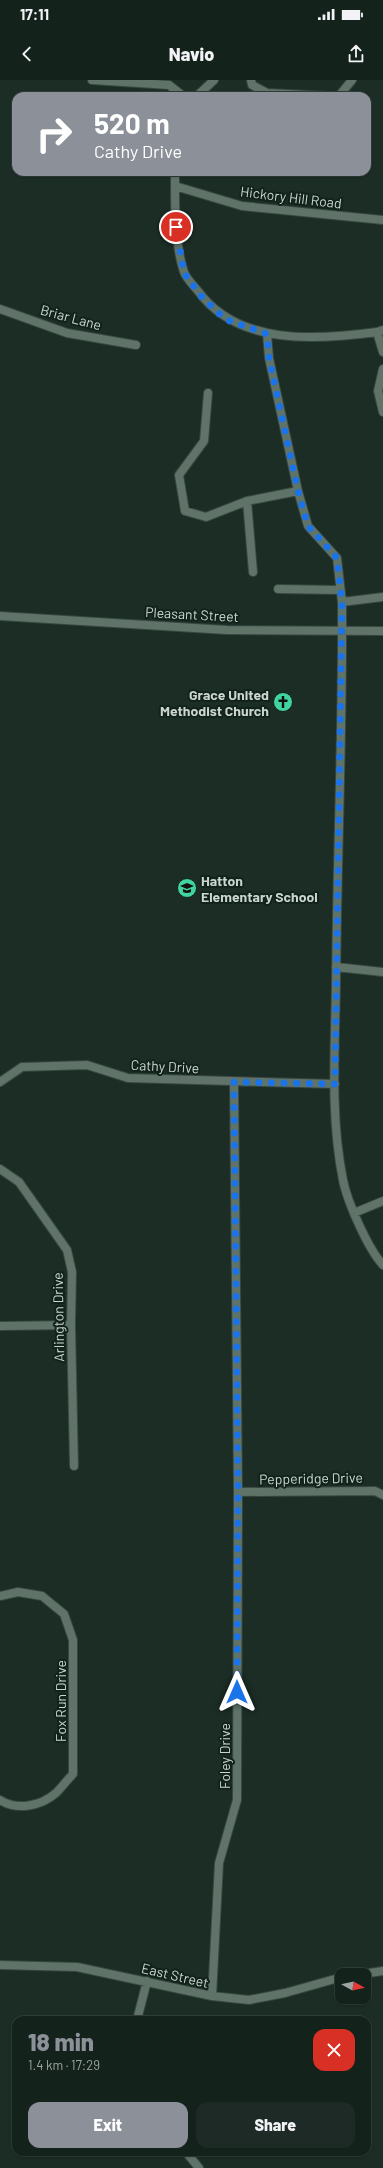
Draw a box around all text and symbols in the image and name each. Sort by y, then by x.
text: 17:11 [20,5,49,23]
icon: back [16,43,38,65]
text: Navio [169,43,214,65]
icon: share [345,43,367,65]
text: 520 m [94,106,170,140]
icon: right [28,108,80,160]
text: Cathy Drive [94,140,182,162]
street label: Hickory Hill Road [239,182,343,212]
pin [159,210,193,244]
icon: arrive [165,216,187,238]
street label: Briar Lane [39,301,103,333]
street label: Pleasant Street [145,603,239,625]
place label: Grace United Methodist Church [160,686,269,719]
church icon: Grace United Methodist Church [272,691,294,713]
place label: Hatton Elementary School [201,872,318,905]
school or university icon: Hatton Elementary School [176,877,198,899]
street label: Cathy Drive [130,1056,200,1076]
street label: Arlington Drive [49,1272,67,1362]
street label: Pepperidge Drive [259,1469,363,1487]
street label: Fox Run Drive [52,1660,69,1742]
position arrow [216,1671,258,1713]
street label: Foley Drive [216,1723,233,1789]
street label: East Street [140,1959,210,1991]
north arrow [335,1968,371,2004]
map controls [335,1968,371,2004]
text: 18 min [28,2027,94,2056]
button: close [313,2029,355,2071]
text: 1.4 km · 17:29 [28,2057,100,2073]
button: Exit [28,2102,188,2148]
button: Share [196,2102,355,2148]

